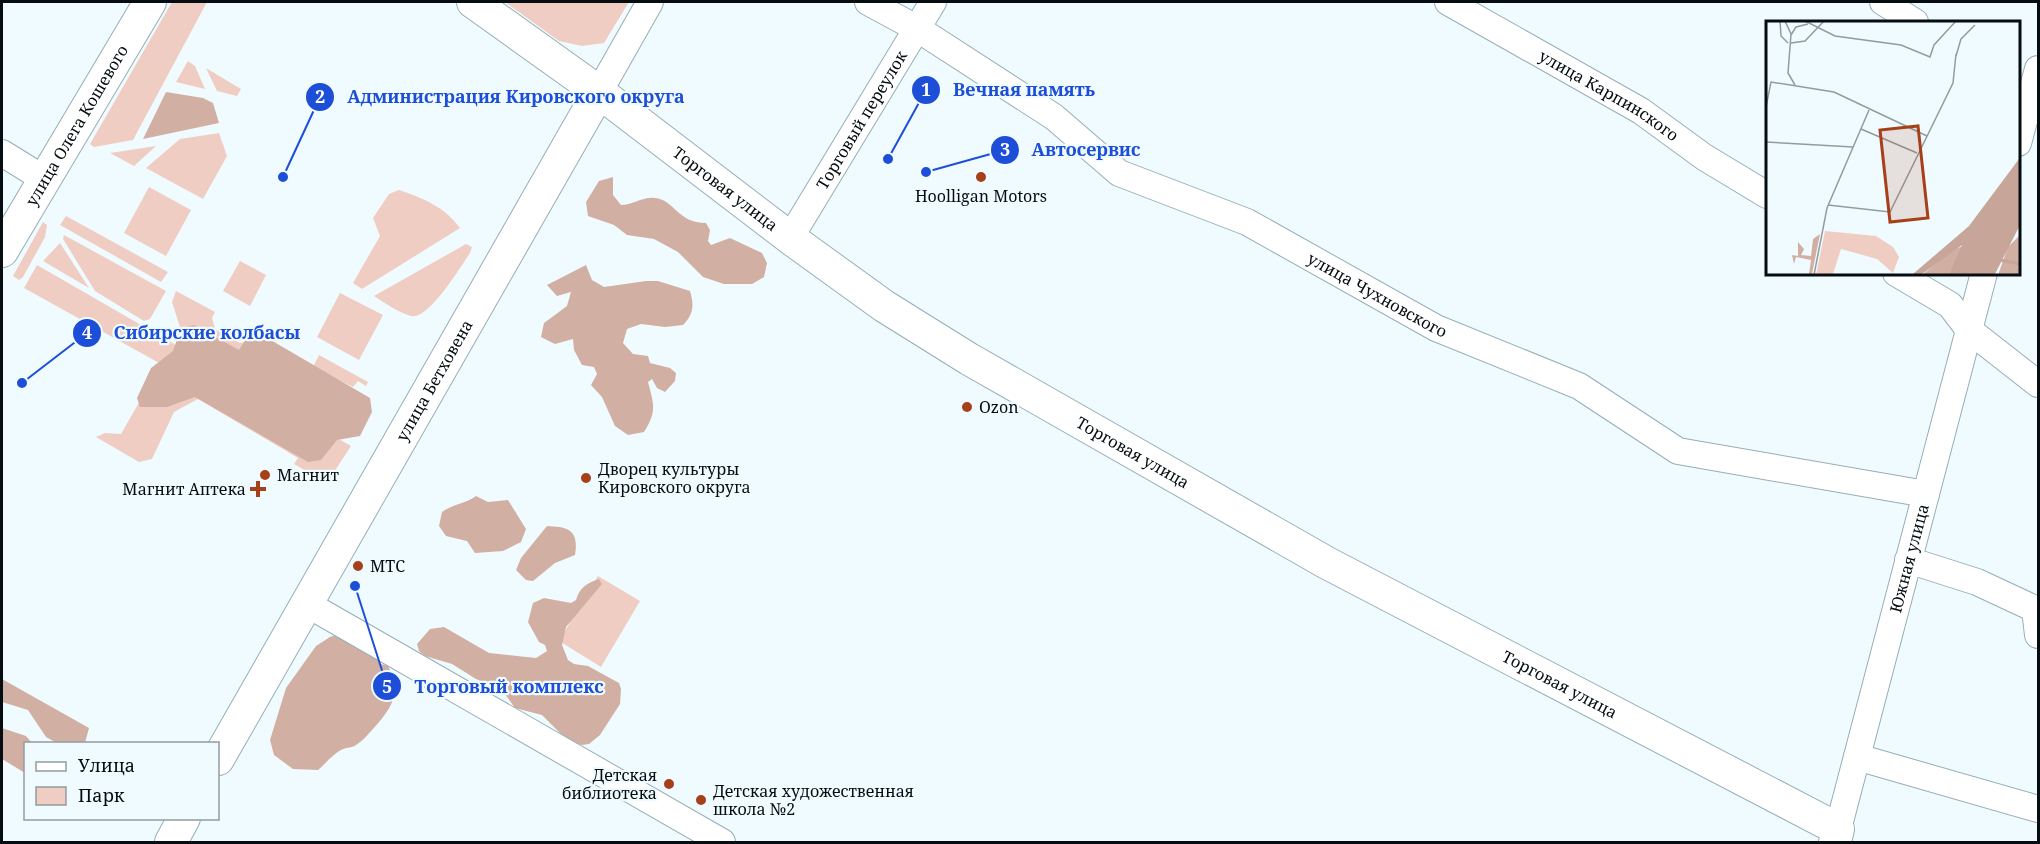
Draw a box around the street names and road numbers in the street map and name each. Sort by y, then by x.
street label: улица Олега Кошевого [20,41,133,210]
street label: улица Карпинского [1535,45,1683,146]
street label: Торговый переулок [811,46,912,194]
street label: Торговая улица [668,141,783,236]
street label: улица Чухновского [1304,247,1450,342]
street label: улица Бетховена [391,316,478,445]
street label: Торговая улица [1072,411,1193,493]
street label: Южная улица [1884,501,1934,615]
street label: Торговая улица [1498,645,1621,723]

